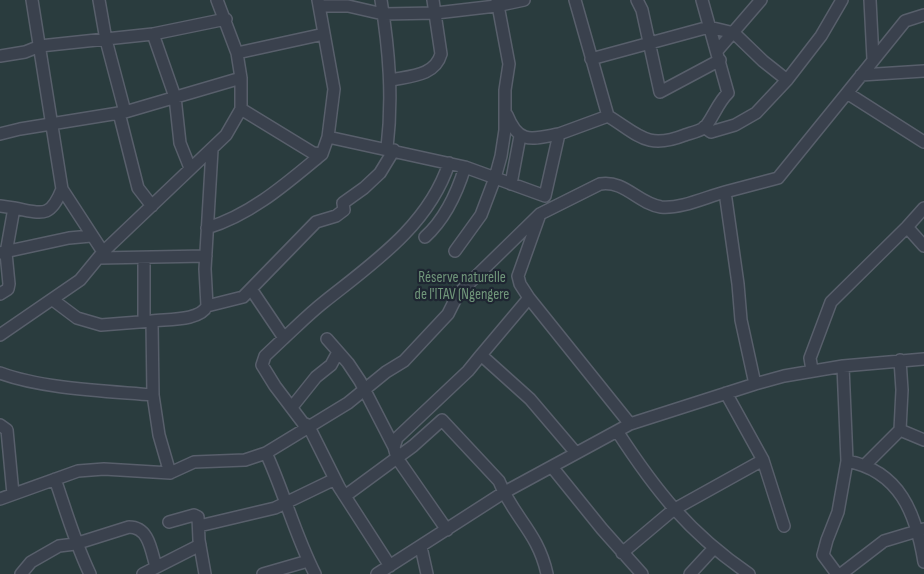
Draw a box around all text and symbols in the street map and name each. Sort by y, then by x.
park label: Réserve naturelle de l'ITAV (Ngengere [415,269,509,304]

